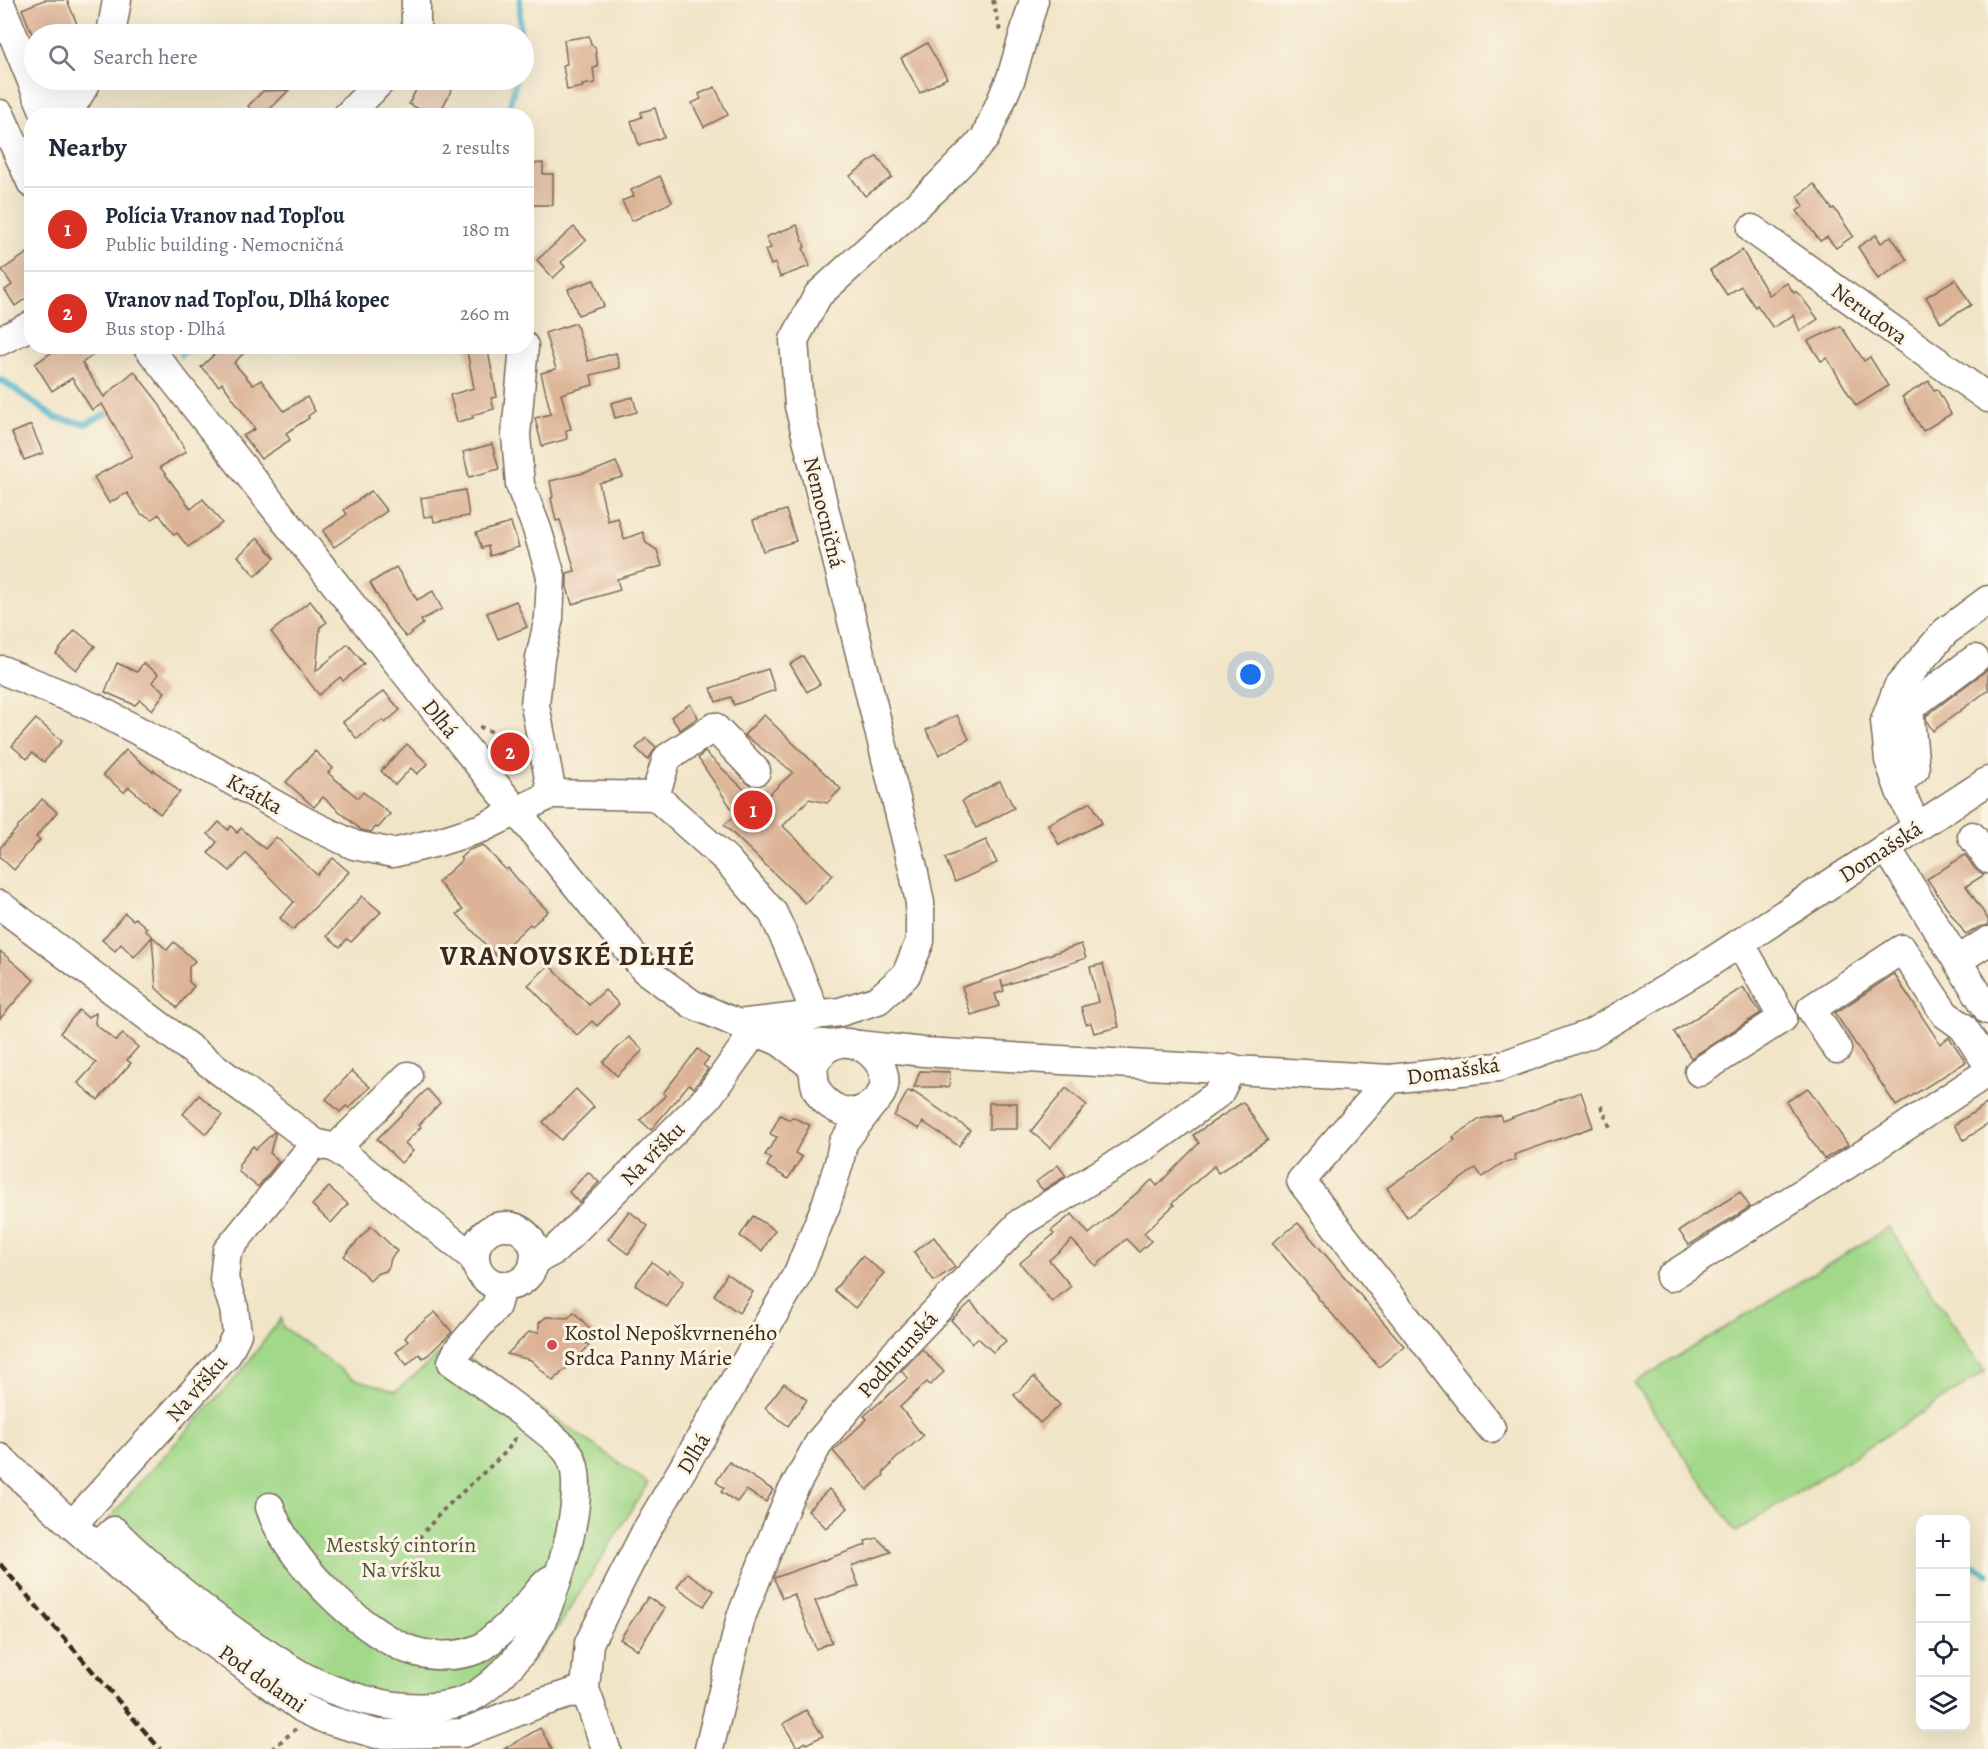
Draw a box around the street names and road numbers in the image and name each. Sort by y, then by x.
street label: Nerudova [1825,276,1914,352]
street label: Nemocničná [796,453,853,572]
street label: Dlhá [415,693,466,745]
street label: Krátka [221,766,289,822]
street label: Domašská [1833,813,1929,890]
street label: Domašská [1405,1050,1502,1092]
street label: Na vŕšku [614,1115,692,1193]
street label: Podhrunská [851,1304,945,1405]
street label: Na vŕšku [159,1349,234,1429]
street label: Dlhá [670,1427,718,1480]
street label: Pod dolami [212,1638,312,1720]

